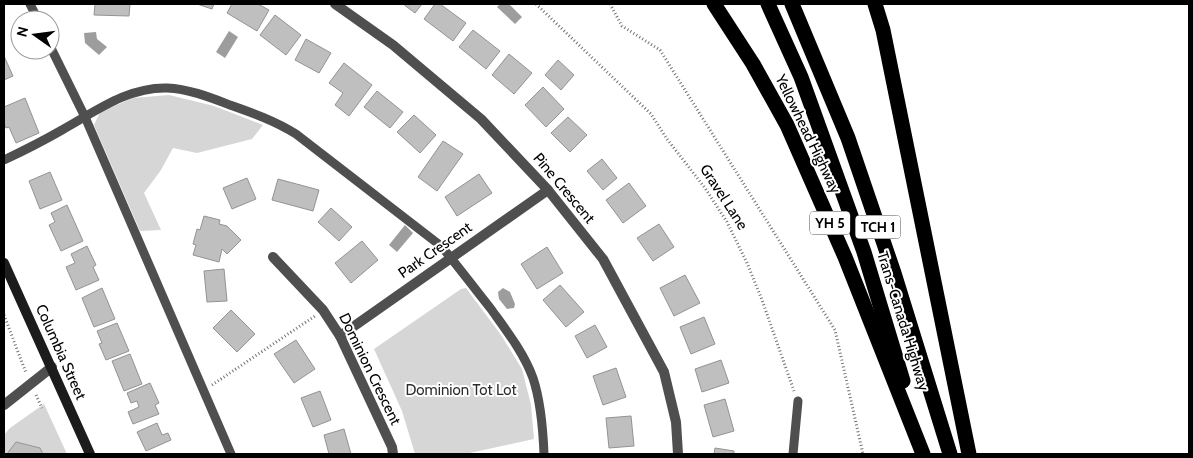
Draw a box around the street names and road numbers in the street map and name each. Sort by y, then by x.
street label: Yellowhead Highway [771,71,845,197]
street label: Pine Crescent [529,149,599,227]
street label: Gravel Lane [696,161,752,233]
road number: YH 5 [810,212,850,234]
road number: TCH 1 [856,216,900,238]
street label: Park Crescent [395,218,475,282]
street label: Trans-Canada Highway [873,249,933,393]
street label: Columbia Street [32,302,90,402]
street label: Dominion Crescent [335,310,405,428]

